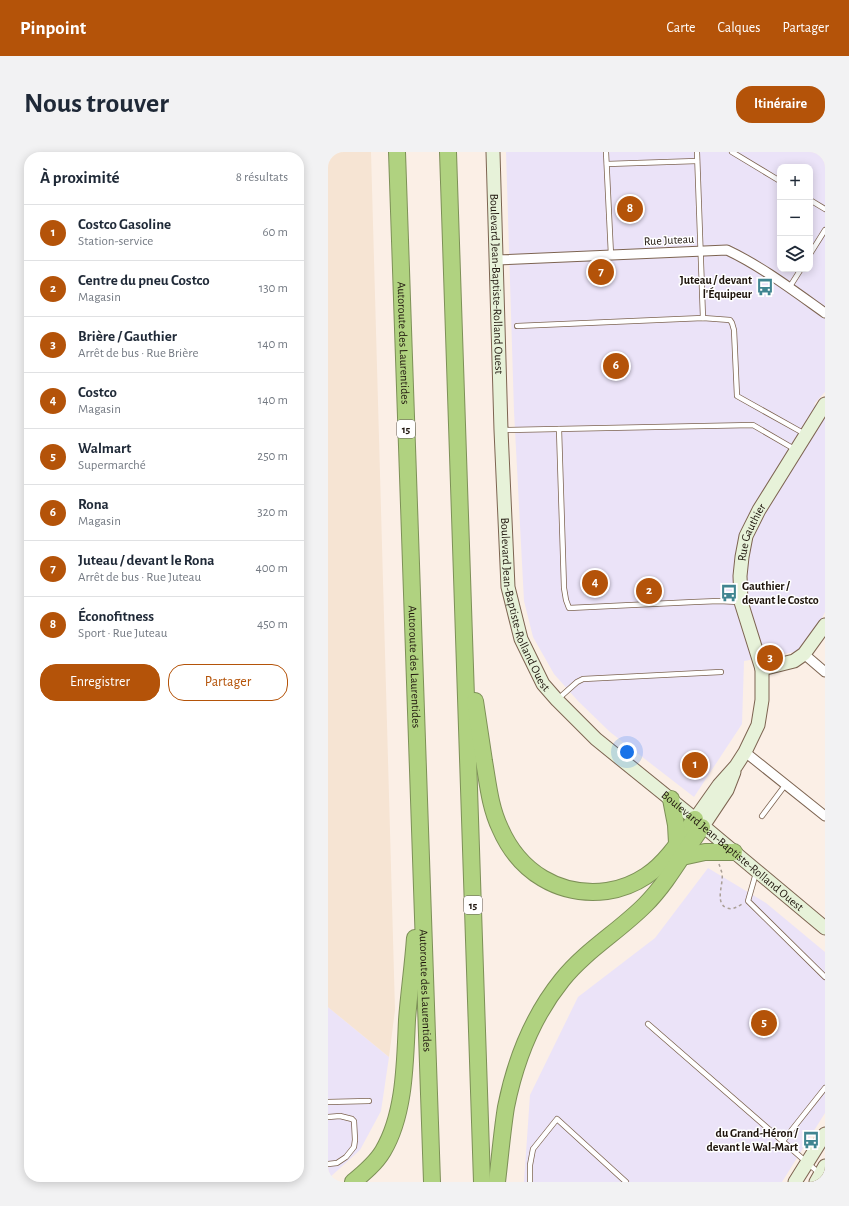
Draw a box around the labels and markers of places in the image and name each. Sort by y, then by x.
pin: 8 [617,194,643,224]
pin: 7 [588,257,614,287]
place label: Juteau / devant l'Équipeur [680,274,753,300]
bus stop icon: Juteau / devant l'Équipeur [755,277,775,297]
pin: 6 [603,351,629,381]
pin: 4 [582,568,608,598]
pin: 2 [636,576,662,606]
place label: Gauthier / devant le Costco [742,580,819,606]
bus stop icon: Gauthier / devant le Costco [719,583,739,603]
pin: 3 [757,643,783,673]
pin: 1 [682,750,708,780]
pin: 5 [751,1008,777,1038]
place label: du Grand-Héron / devant le Wal-Mart [706,1127,799,1153]
bus stop icon: du Grand-Héron / devant le Wal-Mart [801,1130,821,1150]

